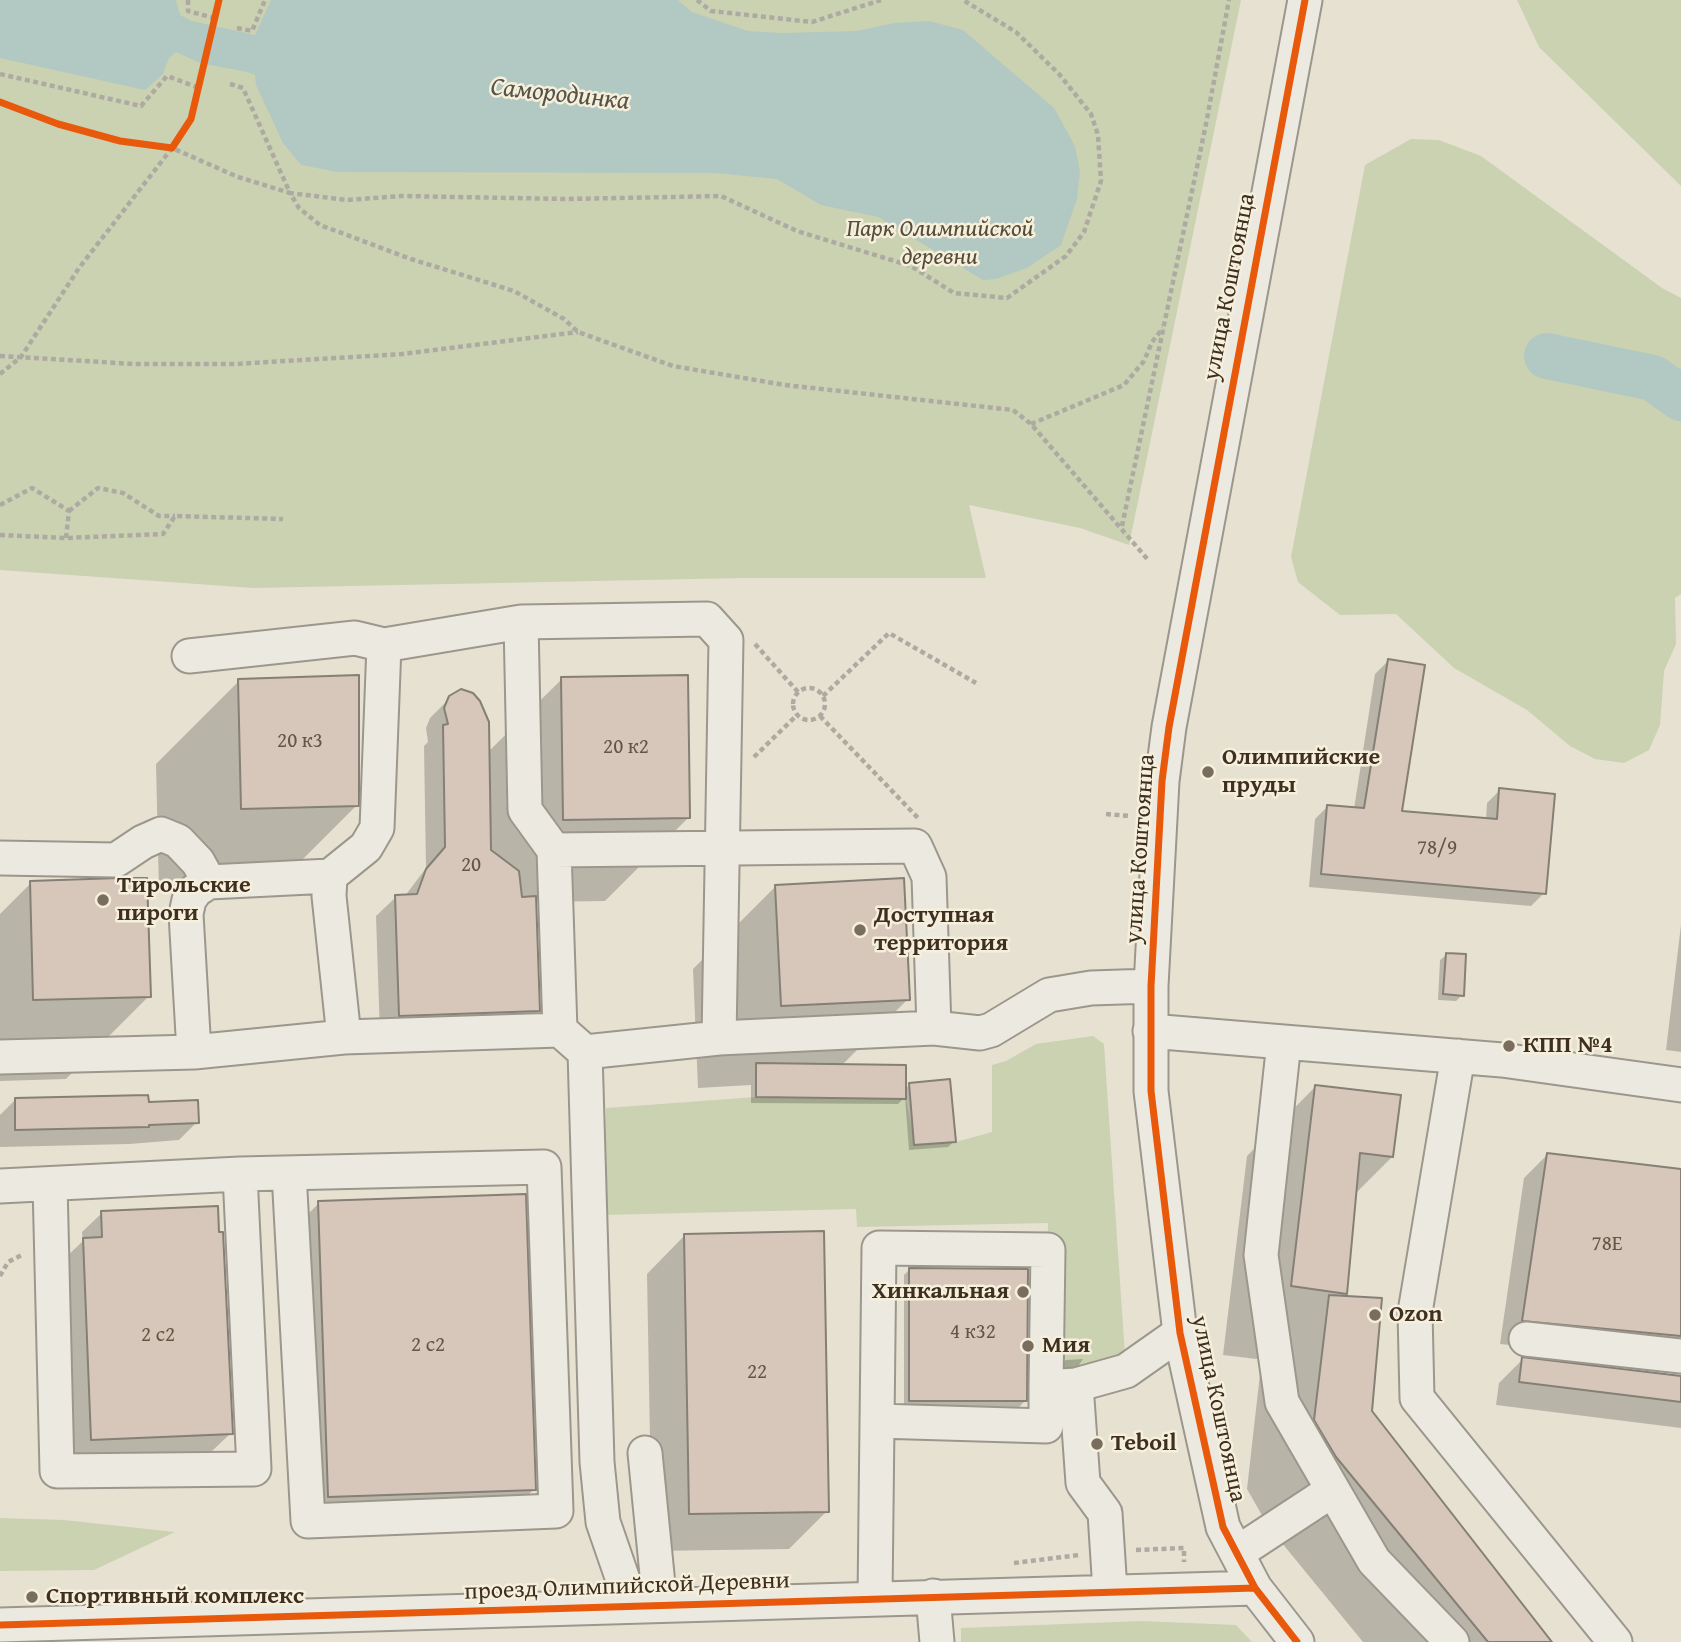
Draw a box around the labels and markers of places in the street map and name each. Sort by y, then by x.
place label: Олимпийские пруды [1222,744,1380,800]
marker: Олимпийские пруды [1200,764,1216,780]
place label: Тирольские пироги [117,872,251,928]
marker: Тирольские пироги [95,892,111,908]
place label: Доступная территория [874,902,1008,958]
marker: Доступная территория [852,922,868,938]
place label: КПП №4 [1523,1032,1613,1060]
marker: КПП №4 [1501,1038,1517,1054]
place label: Хинкальная [872,1278,1009,1306]
marker: Хинкальная [1015,1284,1031,1300]
place label: Ozon [1389,1301,1442,1329]
marker: Ozon [1367,1307,1383,1323]
place label: Мия [1042,1332,1090,1360]
marker: Мия [1020,1338,1036,1354]
place label: Teboil [1111,1430,1177,1458]
marker: Teboil [1089,1436,1105,1452]
place label: Спортивный комплекс [46,1583,304,1611]
marker: Спортивный комплекс [24,1589,40,1605]

